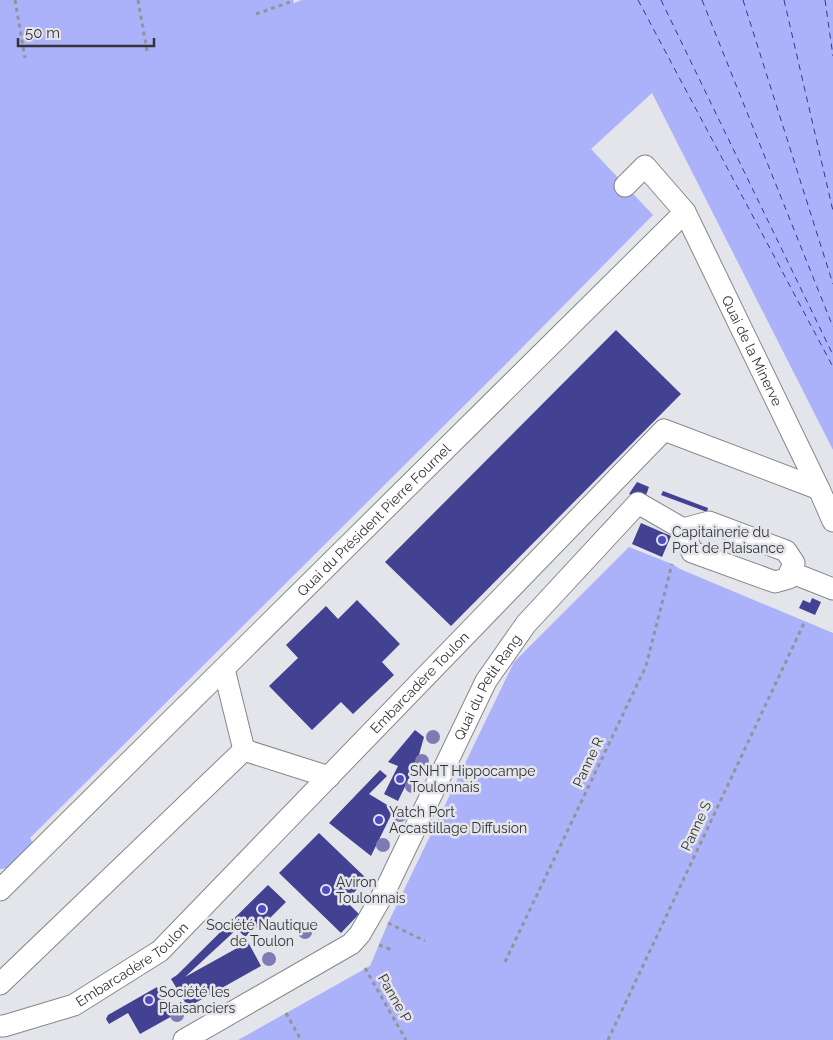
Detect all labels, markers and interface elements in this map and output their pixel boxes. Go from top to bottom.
scale bar [18,15,154,47]
text: 50 m [25,24,60,42]
street label: Quai de la Minerve [719,293,786,408]
street label: Quai du Président Pierre Fournel [294,440,454,599]
place label: Capitainerie du Port de Plaisance [672,524,784,556]
marker: Capitainerie du Port de Plaisance [656,534,668,546]
street label: Embarcadère Toulon [367,629,472,737]
street label: Quai du Petit Rang [451,631,524,743]
street label: Panne R [569,734,607,790]
place label: SNHT Hippocampe Toulonnais [410,763,535,795]
marker: SNHT Hippocampe Toulonnais [394,773,406,785]
street label: Panne S [678,798,715,853]
place label: Yatch Port Accastillage Diffusion [389,804,527,836]
marker: Yatch Port Accastillage Diffusion [373,814,385,826]
place label: Aviron Toulonnais [336,874,406,906]
marker: Aviron Toulonnais [320,884,332,896]
marker: Société Nautique de Toulon [256,903,268,915]
place label: Société Nautique de Toulon [206,917,318,949]
street label: Embarcadère Toulon [73,919,191,1010]
street label: Panne P [375,971,415,1025]
place label: Société les Plaisanciers [159,984,236,1016]
marker: Société les Plaisanciers [143,994,155,1006]

